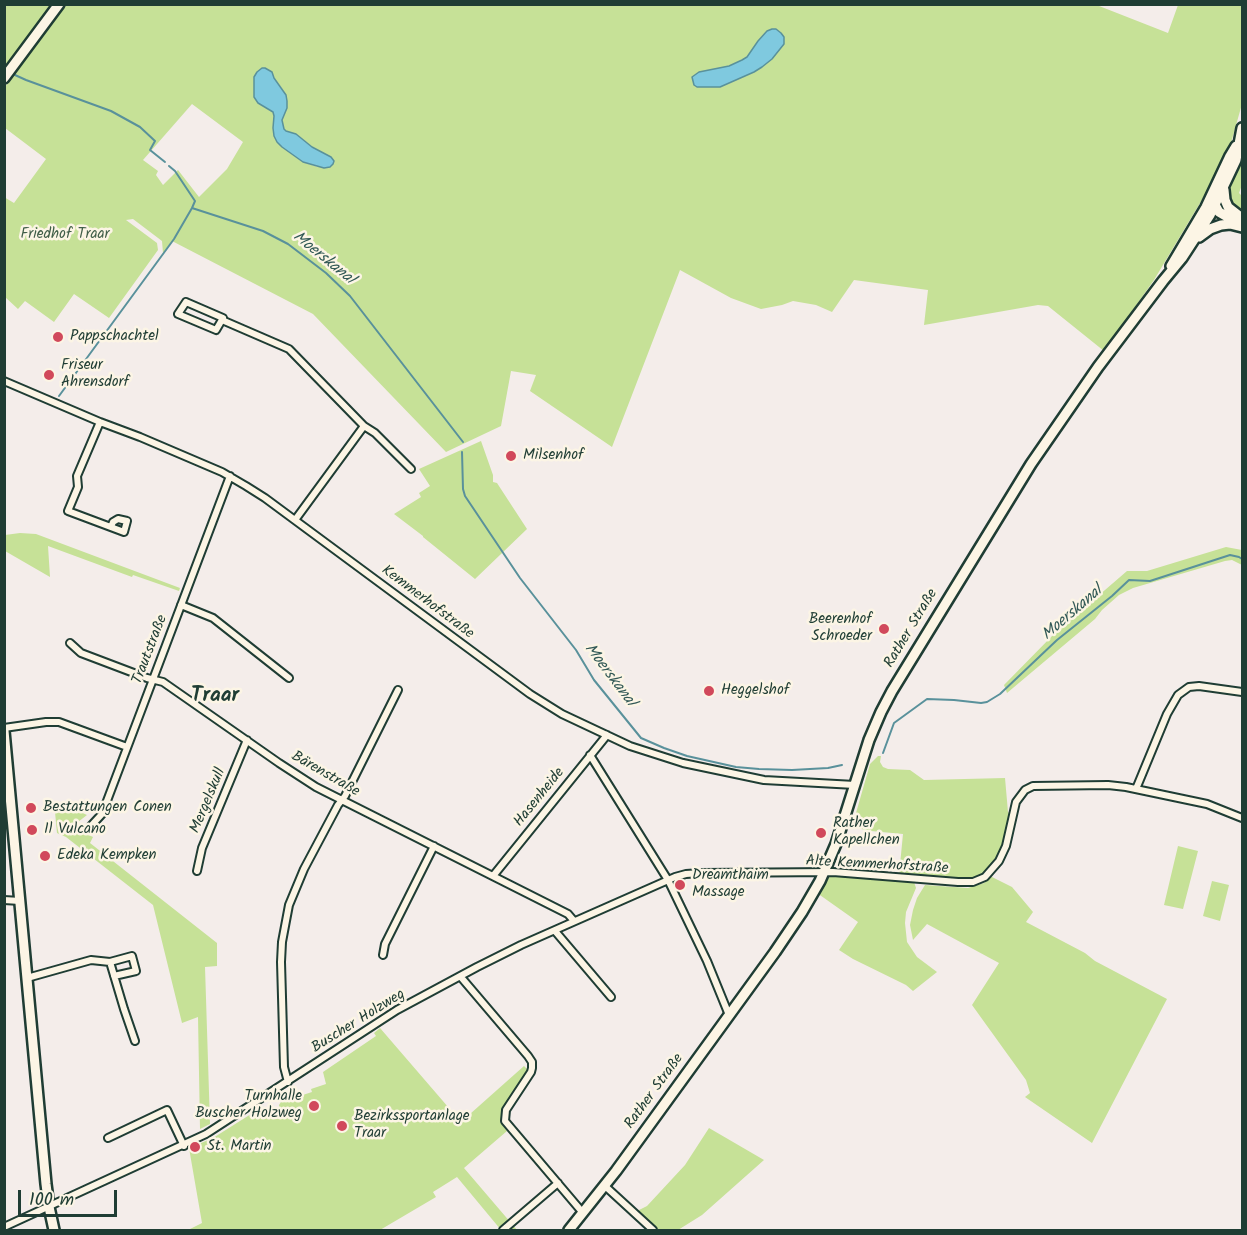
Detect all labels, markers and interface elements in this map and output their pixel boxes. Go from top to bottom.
park label: Friedhof Traar [20,226,110,244]
water label: Moerskanal [288,228,358,290]
place label: Pappschachtel [70,328,159,346]
marker: Pappschachtel [51,330,65,344]
place label: Friseur Ahrensdorf [61,357,129,392]
marker: Friseur Ahrensdorf [42,368,56,382]
place label: Milsenhof [523,447,584,465]
marker: Milsenhof [504,449,518,463]
street label: Kemmerhofstraße [377,562,477,644]
water label: Moerskanal [1039,582,1107,646]
street label: Rather Straße [881,586,943,672]
place label: Beerenhof Schroeder [809,611,872,646]
street label: Trautstraße [130,613,172,687]
marker: Beerenhof Schroeder [877,622,891,636]
water label: Moerskanal [579,641,639,711]
place label: Heggelshof [721,682,789,700]
district label: Traar [191,684,239,710]
marker: Heggelshof [702,684,716,698]
street label: Bärenstraße [288,748,362,802]
street label: Hasenheide [511,765,569,831]
street label: Mergelskull [187,766,231,836]
place label: Bestattungen Conen [43,799,172,817]
marker: Bestattungen Conen [24,801,38,815]
place label: Rather Kapellchen [833,815,900,850]
place label: Il Vulcano [44,821,106,839]
marker: Il Vulcano [25,823,39,837]
marker: Rather Kapellchen [814,826,828,840]
place label: Edeka Kempken [57,847,157,865]
marker: Edeka Kempken [38,849,52,863]
street label: Alte Kemmerhofstraße [805,853,949,879]
place label: Dreamthaim Massage [692,867,769,902]
marker: Dreamthaim Massage [673,878,687,892]
street label: Buscher Holzweg [309,986,409,1058]
street label: Rather Straße [622,1051,688,1133]
place label: Turnhalle Buscher Holzweg [195,1088,302,1123]
marker: Turnhalle Buscher Holzweg [307,1099,321,1113]
place label: Bezirkssportanlage Traar [354,1108,470,1143]
marker: Bezirkssportanlage Traar [335,1119,349,1133]
place label: St. Martin [207,1138,272,1156]
marker: St. Martin [188,1140,202,1154]
scale bar [21,1178,120,1216]
text: 100 m [29,1186,74,1215]

